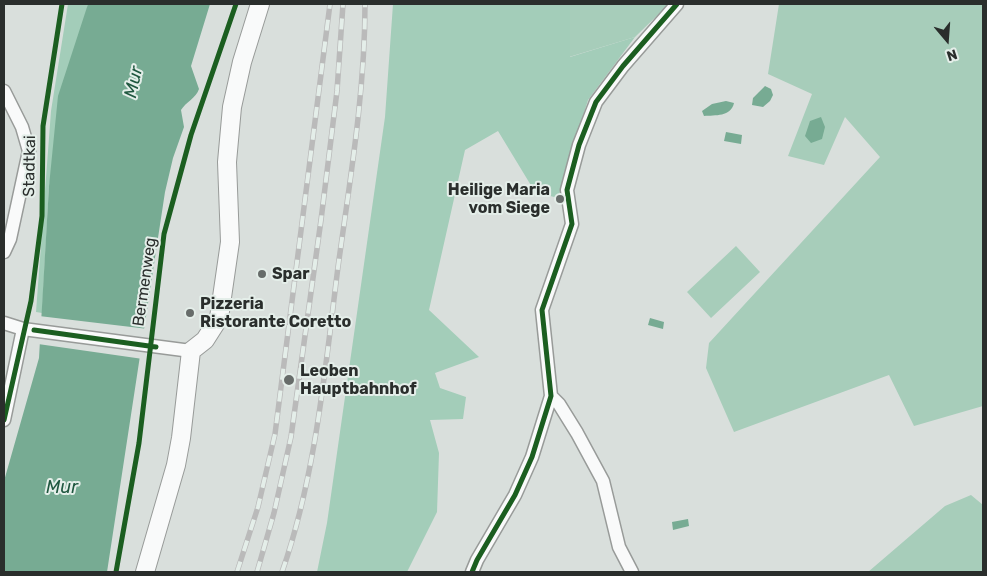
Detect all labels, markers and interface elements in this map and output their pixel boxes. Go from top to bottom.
north arrow [922,15,972,65]
text: N [944,45,959,64]
water label: Mur [120,64,148,100]
street label: Stadtkai [20,135,40,197]
place label: Heilige Maria vom Siege [448,180,550,218]
marker: Heilige Maria vom Siege [554,193,566,205]
street label: Bermenweg [129,236,161,328]
place label: Spar [272,264,309,284]
marker: Spar [256,268,268,280]
place label: Pizzeria Ristorante Coretto [200,294,351,332]
marker: Pizzeria Ristorante Coretto [184,307,196,319]
place label: Leoben Hauptbahnhof [300,361,417,399]
marker: Leoben Hauptbahnhof [282,373,296,387]
water label: Mur [46,477,78,499]

